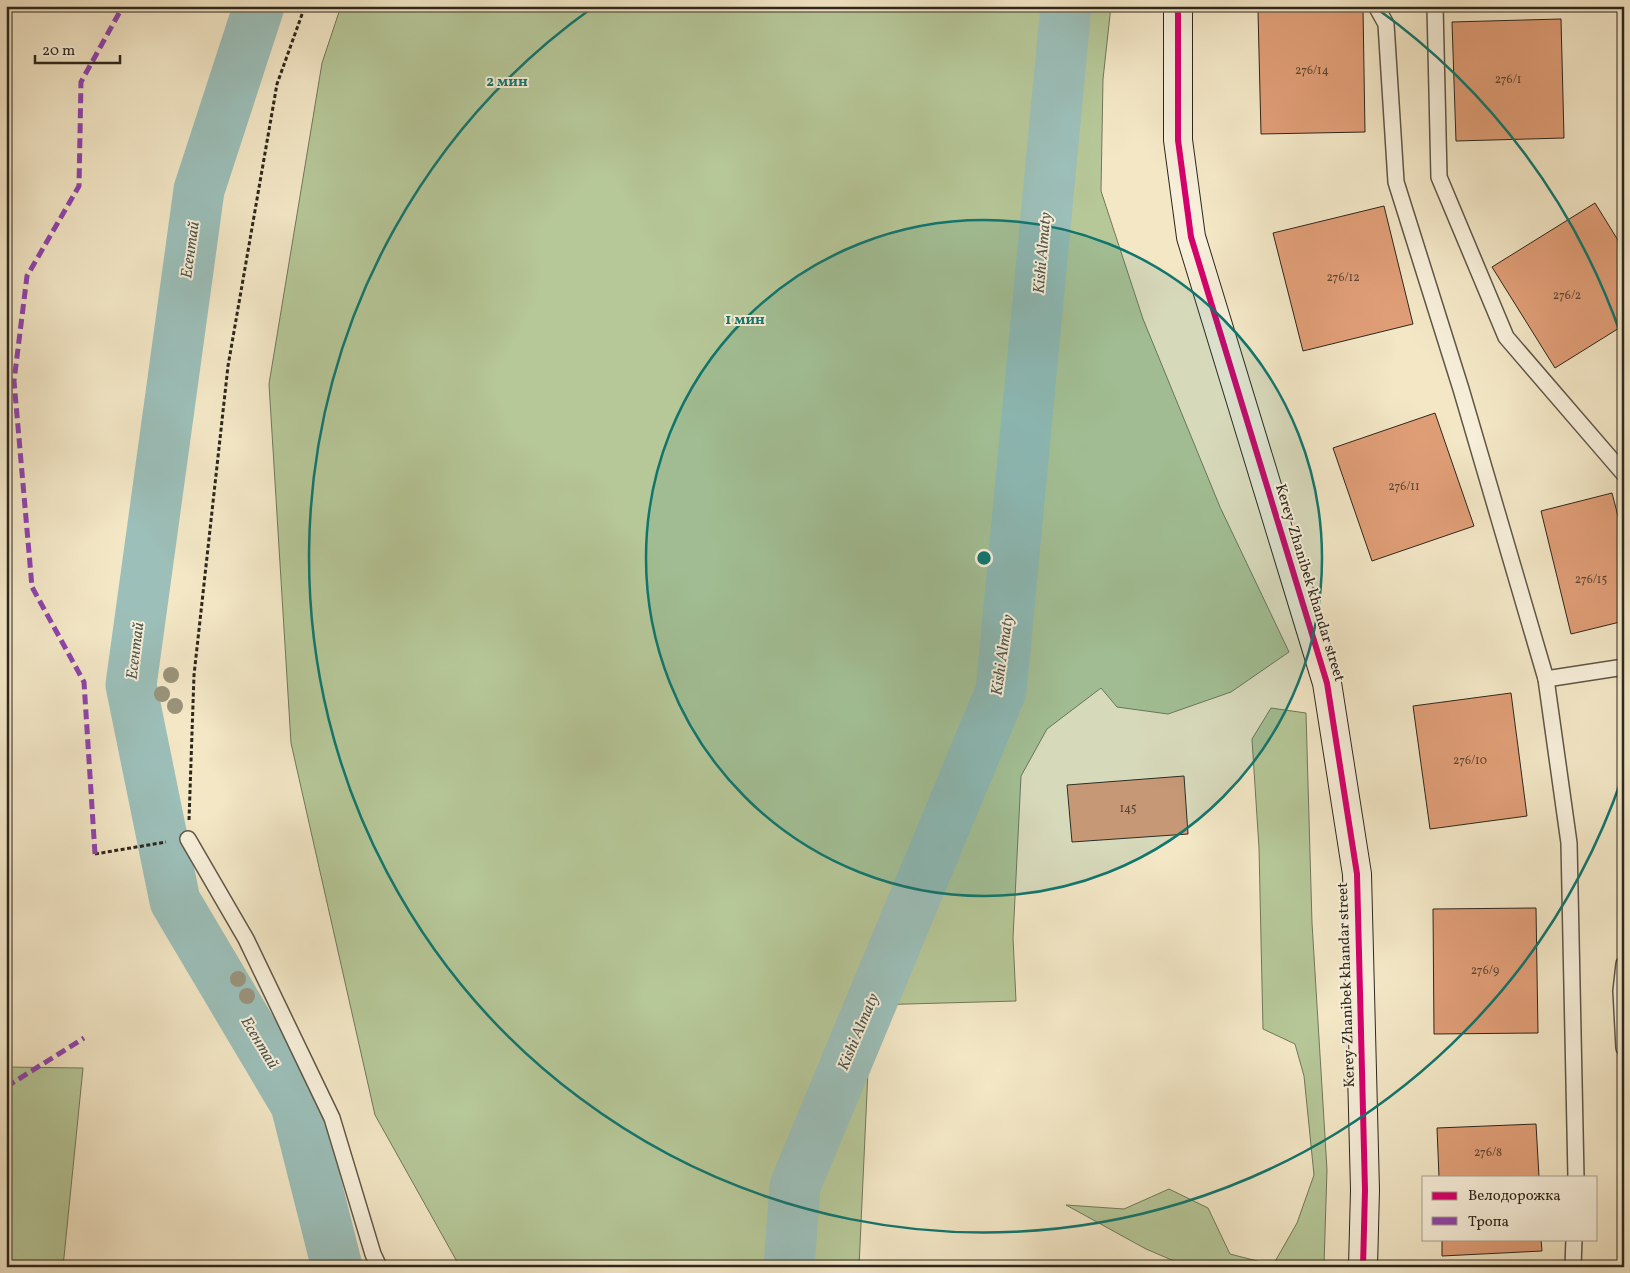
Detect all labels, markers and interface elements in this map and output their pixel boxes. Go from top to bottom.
scale bar [35,32,120,64]
text: 20 m [42,41,75,62]
house number: 276/14 [1295,63,1329,79]
text: 2 мин [486,72,528,93]
house number: 276/1 [1495,72,1521,88]
water label: Kіshі Almaty [1028,211,1058,295]
water label: Есентай [176,220,206,280]
house number: 276/12 [1326,270,1360,286]
house number: 276/2 [1553,288,1581,304]
text: 1 мин [725,310,765,331]
house number: 276/11 [1388,479,1420,495]
street label: Kerey-Zhanibek khandar street [1269,482,1349,684]
centre of rings [975,549,993,567]
house number: 276/15 [1575,572,1607,588]
water label: Kіshі Almaty [986,613,1020,697]
water label: Есентай [122,621,150,681]
house number: 276/10 [1453,753,1487,769]
house number: 145 [1119,801,1137,817]
street label: Kerey-Zhanibek khandar street [1333,882,1361,1088]
house number: 276/9 [1471,963,1499,979]
water label: Kіshі Almaty [833,990,885,1074]
water label: Есентай [235,1013,283,1073]
house number: 276/8 [1474,1145,1502,1161]
legend [1422,1176,1598,1240]
text: Велодорожка [1468,1186,1561,1207]
text: Тропа [1468,1212,1509,1233]

